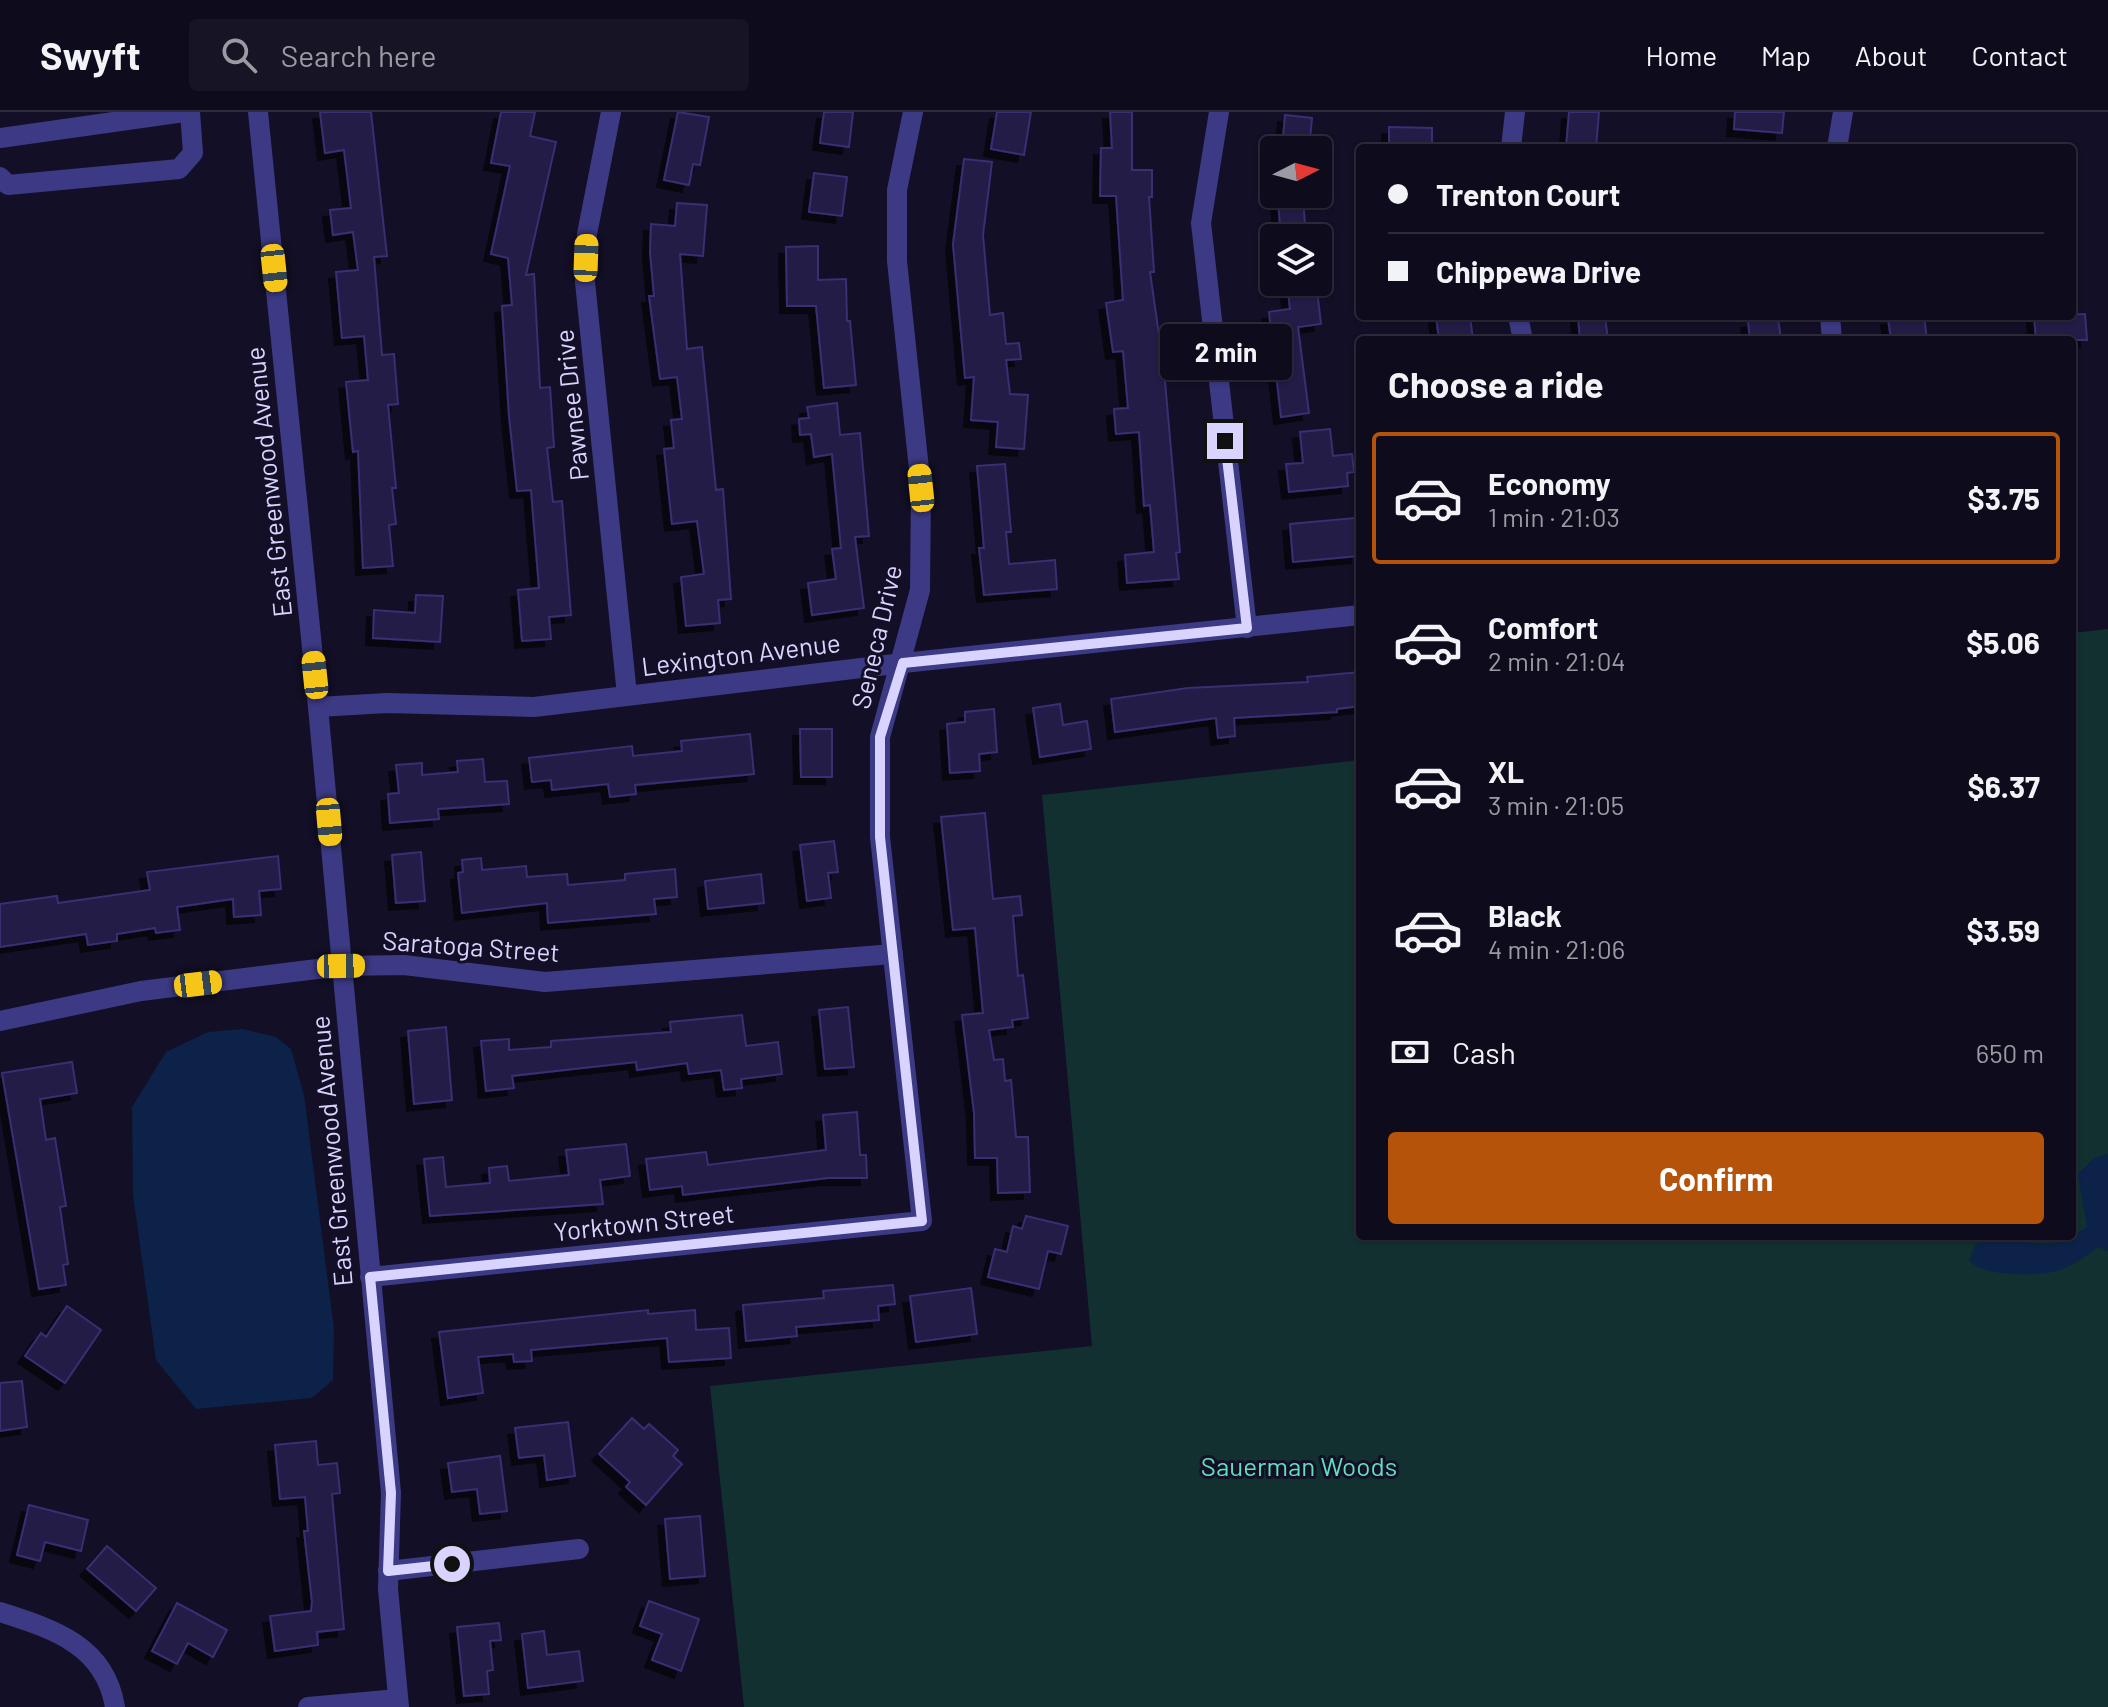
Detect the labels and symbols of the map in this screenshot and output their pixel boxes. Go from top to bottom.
north arrow [1260,136,1332,208]
car [573,234,599,282]
car [260,243,288,293]
callout: 2 min [1159,325,1291,381]
street label: Pawnee Drive [547,328,594,482]
street label: East Greenwood Avenue [238,345,297,619]
route end [1207,423,1243,459]
car [907,463,935,513]
street label: Seneca Drive [844,562,907,712]
street label: Lexington Avenue [640,626,842,681]
car [301,650,329,700]
car [315,797,343,847]
street label: Saratoga Street [381,924,561,967]
car [317,954,365,978]
car [173,969,223,999]
street label: East Greenwood Avenue [303,1014,358,1288]
street label: Yorktown Street [552,1197,736,1246]
park label: Sauerman Woods [1201,1450,1397,1481]
route start [434,1546,470,1582]

